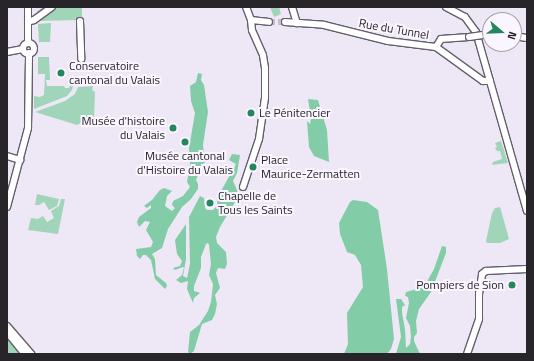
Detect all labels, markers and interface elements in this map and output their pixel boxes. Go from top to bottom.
north arrow [482,12,522,52]
street label: Rue du Tunnel [358,16,430,42]
text: N [504,29,521,42]
place label: Conservatoire cantonal du Valais [69,59,160,87]
marker: Conservatoire cantonal du Valais [56,68,66,78]
place label: Le Pénitencier [259,106,330,120]
marker: Le Pénitencier [246,108,256,118]
place label: Musée d'histoire du Valais [81,114,165,142]
marker: Musée d'histoire du Valais [168,123,178,133]
marker: Musée cantonal d'Histoire du Valais [180,137,190,147]
place label: Musée cantonal d'Histoire du Valais [137,149,233,177]
place label: Place Maurice-Zermatten [261,153,360,181]
marker: Place Maurice-Zermatten [248,162,258,172]
place label: Chapelle de Tous les Saints [218,189,293,217]
marker: Chapelle de Tous les Saints [205,198,215,208]
place label: Pompiers de Sion [416,278,504,292]
marker: Pompiers de Sion [507,280,517,290]

